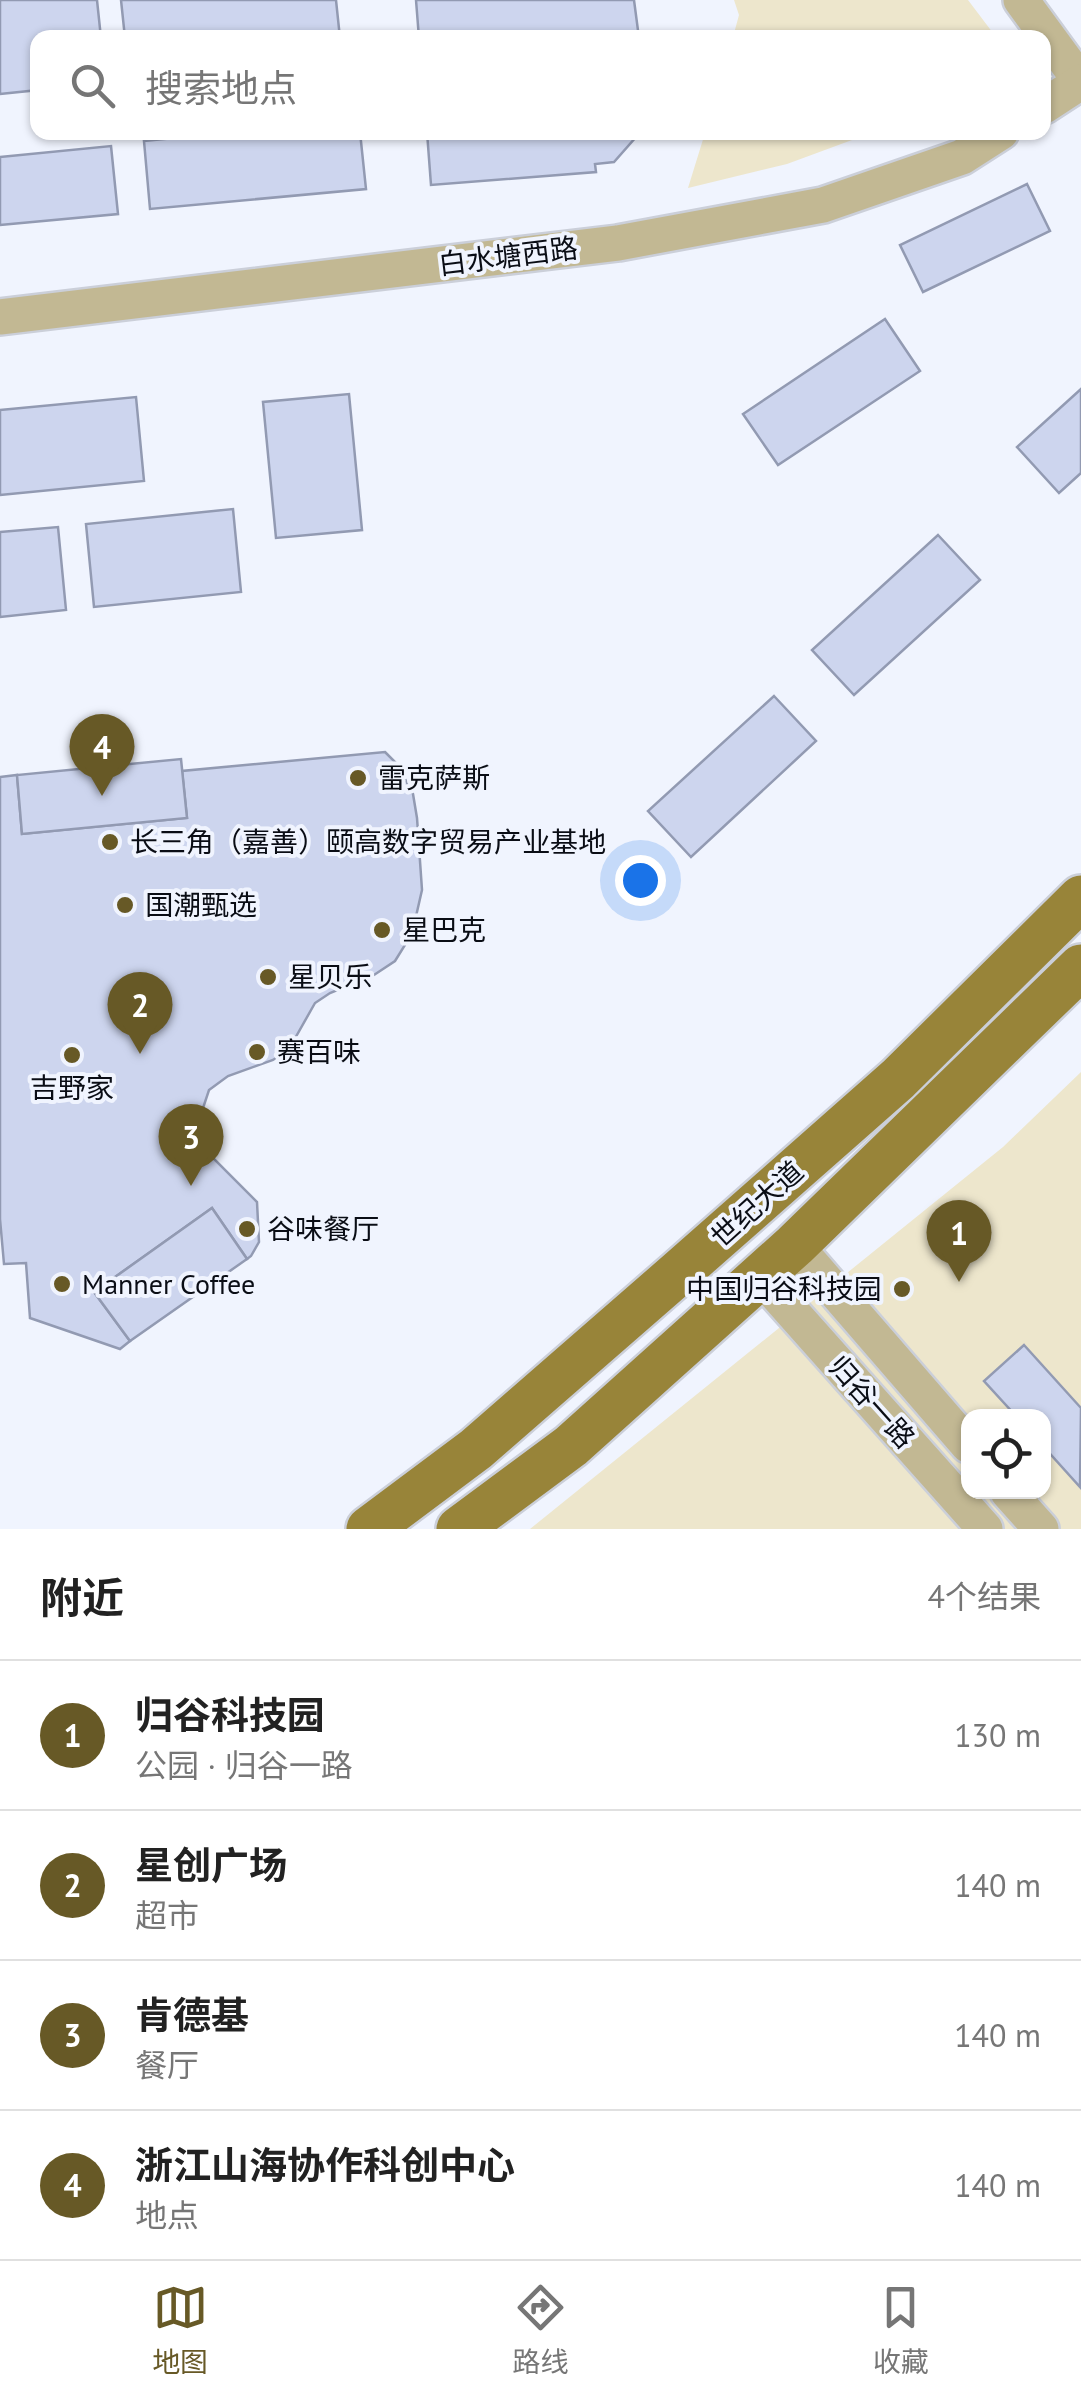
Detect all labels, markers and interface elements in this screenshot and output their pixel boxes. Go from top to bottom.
search box [30,30,1051,140]
icon: search [65,58,120,113]
text: 搜索地点 [145,63,297,112]
street label: 白水塘西路 [436,229,580,282]
pin: 4 [70,714,134,796]
place label: 雷克萨斯 [378,759,490,796]
marker: 雷克萨斯 [347,767,369,789]
place label: 长三角（嘉善）颐高数字贸易产业基地 [130,823,606,860]
marker: 长三角（嘉善）颐高数字贸易产业基地 [99,831,121,853]
your location [615,855,666,906]
place label: 国潮甄选 [145,886,257,923]
marker: 国潮甄选 [114,894,136,916]
place label: 星巴克 [402,911,486,948]
marker: 星巴克 [371,919,393,941]
place label: 星贝乐 [288,958,372,995]
marker: 星贝乐 [257,966,279,988]
pin: 2 [108,972,172,1054]
place label: 赛百味 [277,1033,361,1070]
marker: 赛百味 [246,1041,268,1063]
marker: 吉野家 [61,1044,83,1066]
place label: 吉野家 [30,1069,114,1106]
pin: 3 [158,1104,224,1186]
street label: 世纪大道 [703,1152,811,1255]
pin: 1 [926,1200,992,1282]
place label: 谷味餐厅 [267,1210,379,1247]
marker: 谷味餐厅 [236,1218,258,1240]
place label: Manner Coffee [82,1265,255,1302]
place label: 中国归谷科技园 [686,1270,882,1307]
marker: Manner Coffee [51,1273,73,1295]
marker: 中国归谷科技园 [891,1278,913,1300]
street label: 归谷一路 [821,1348,924,1456]
map controls [961,1409,1051,1499]
button: locate [961,1409,1051,1499]
text: 附近 [40,1570,124,1625]
text: 4个结果 [928,1575,1041,1617]
text: 归谷科技园 [135,1690,325,1739]
text: 1 [63,1714,82,1756]
text: 130 m [954,1714,1041,1756]
text: 公园 · 归谷一路 [135,1744,353,1786]
text: 星创广场 [135,1840,287,1889]
text: 2 [63,1864,82,1906]
text: 140 m [954,1864,1041,1906]
text: 超市 [135,1894,199,1936]
text: 肯德基 [135,1990,249,2039]
text: 3 [63,2014,82,2056]
text: 140 m [954,2014,1041,2056]
text: 餐厅 [135,2044,199,2086]
text: 浙江山海协作科创中心 [135,2140,515,2189]
text: 4 [63,2164,82,2206]
text: 140 m [954,2164,1041,2206]
text: 地点 [135,2194,199,2236]
tab: 地图 [152,2280,208,2380]
tab: 路线 [512,2280,569,2380]
tab: 收藏 [873,2280,929,2380]

